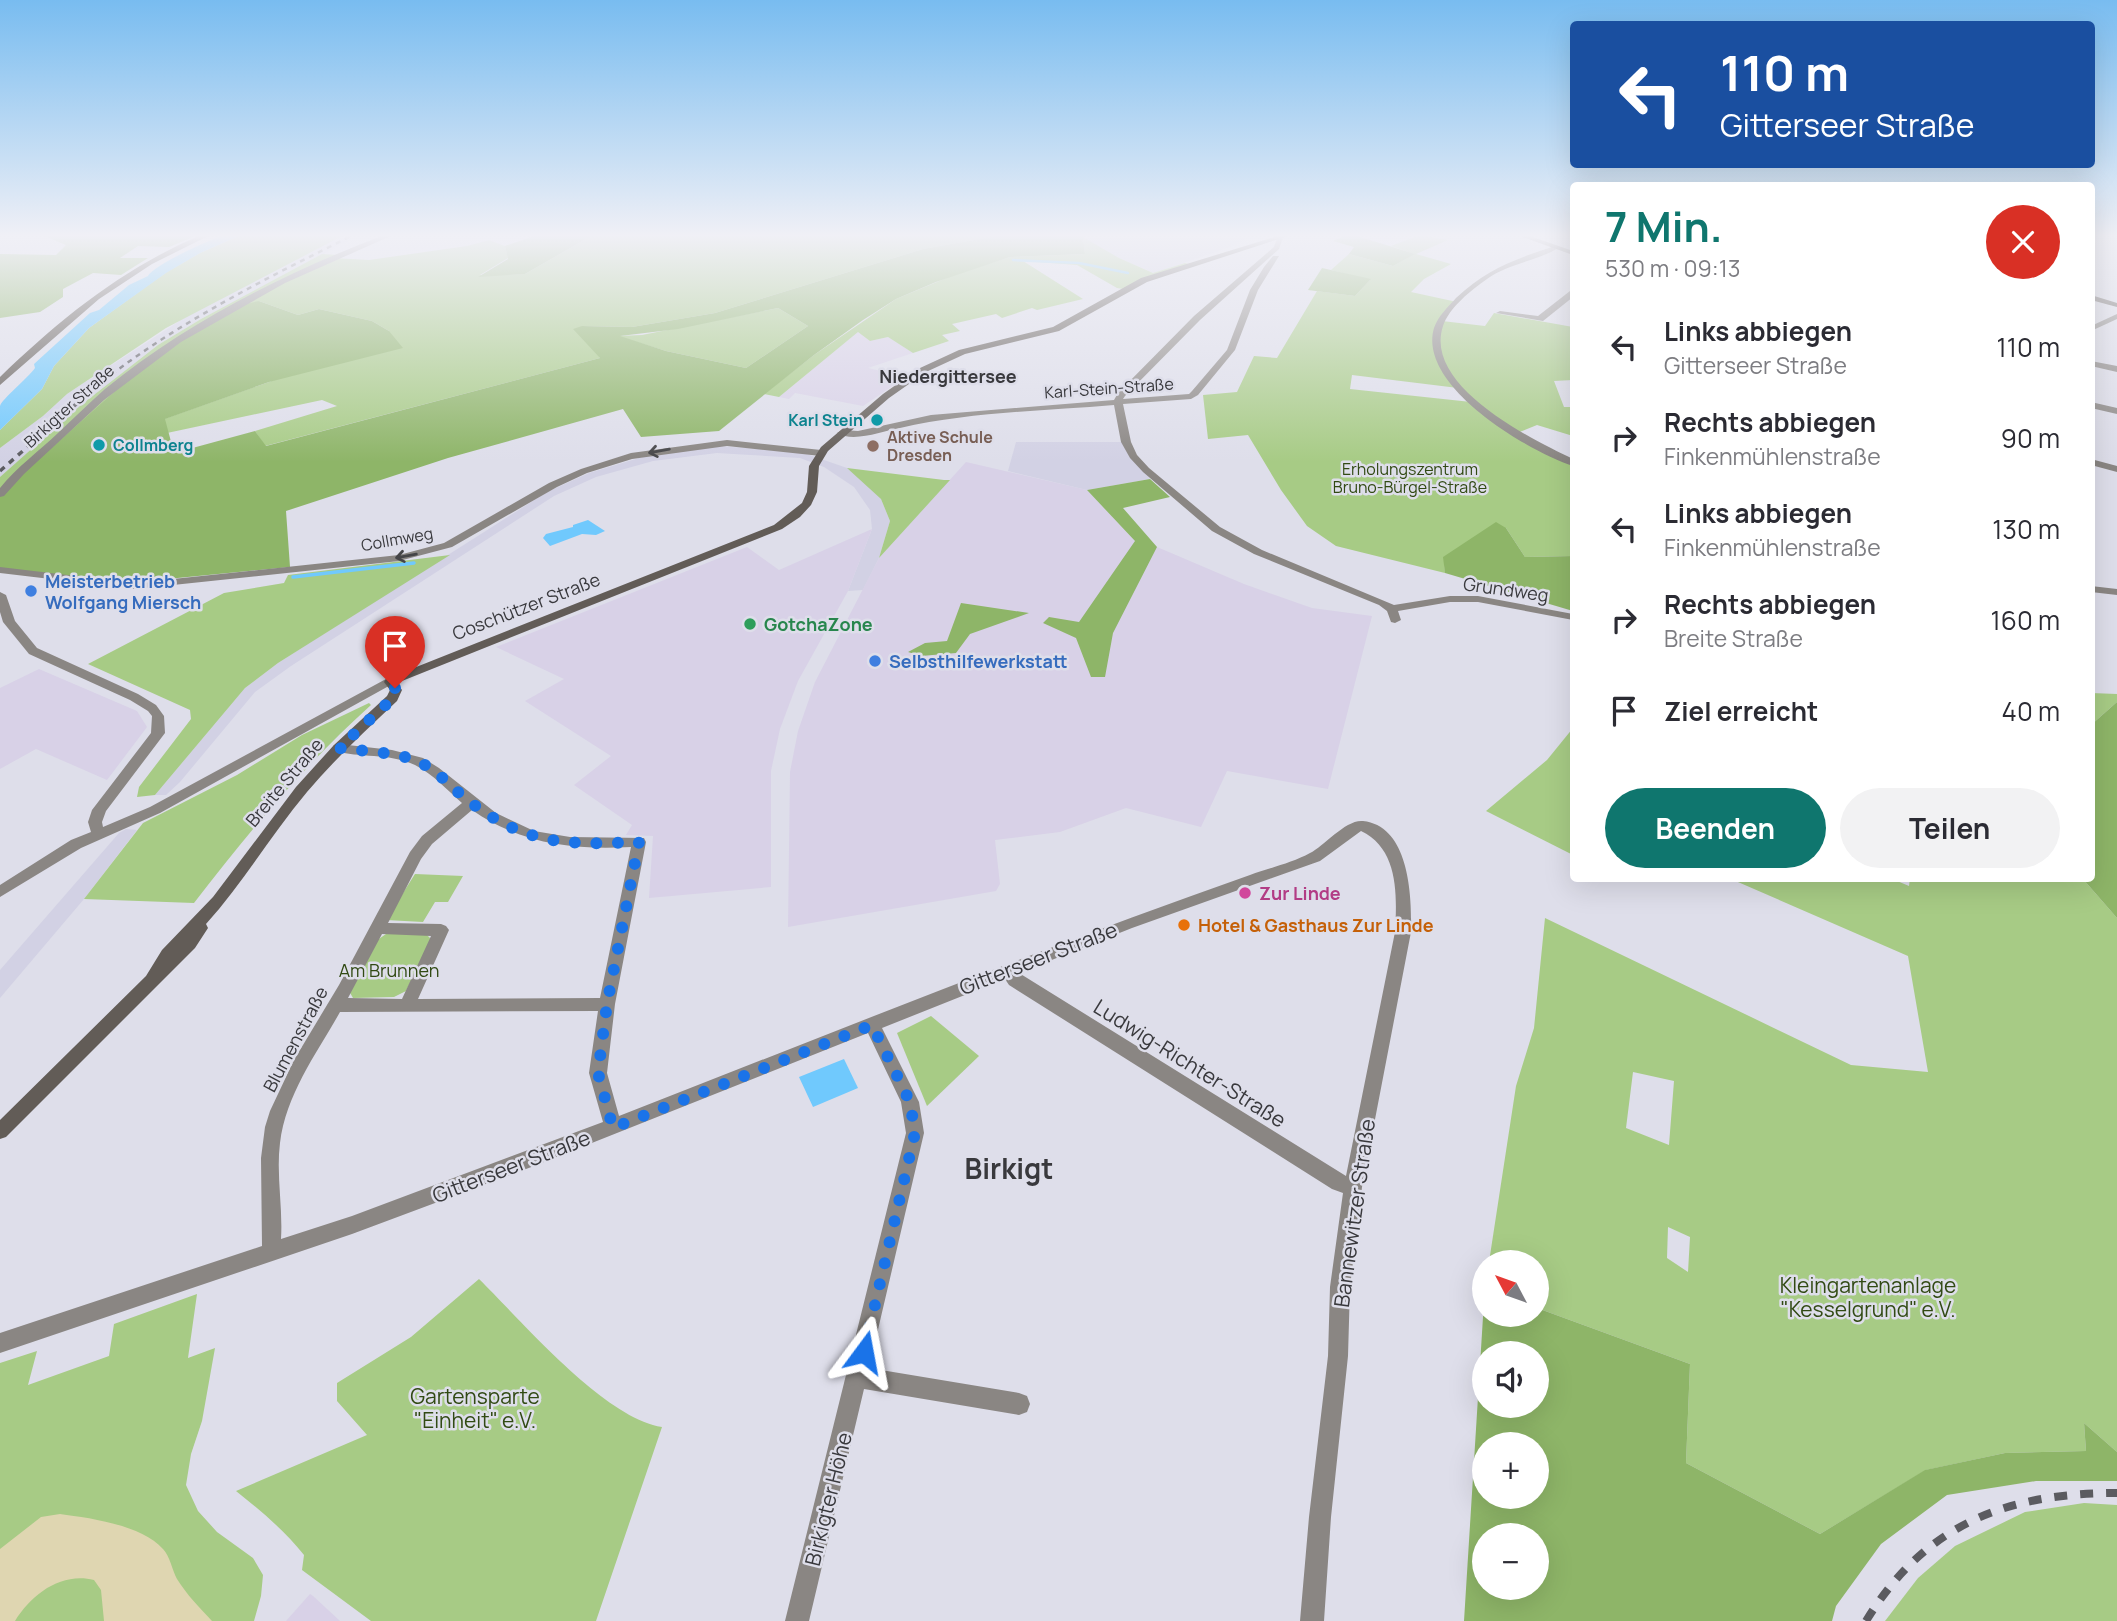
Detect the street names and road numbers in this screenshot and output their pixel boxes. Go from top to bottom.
street label: Birkigter Straße [19,360,119,452]
street label: Karl-Stein-Straße [1044,373,1174,403]
street label: Collmweg [359,522,435,556]
street label: Coschützer Straße [449,567,603,645]
street label: Grundweg [1462,571,1550,607]
street label: Breite Straße [240,733,328,831]
street label: Gitterseer Straße [955,915,1121,1001]
street label: Blumenstraße [257,982,333,1096]
street label: Ludwig-Richter-Straße [1089,992,1291,1134]
street label: Bannewitzer Straße [1327,1117,1381,1309]
street label: Gitterseer Straße [428,1123,594,1209]
street label: Birkigter Höhe [798,1429,858,1569]

